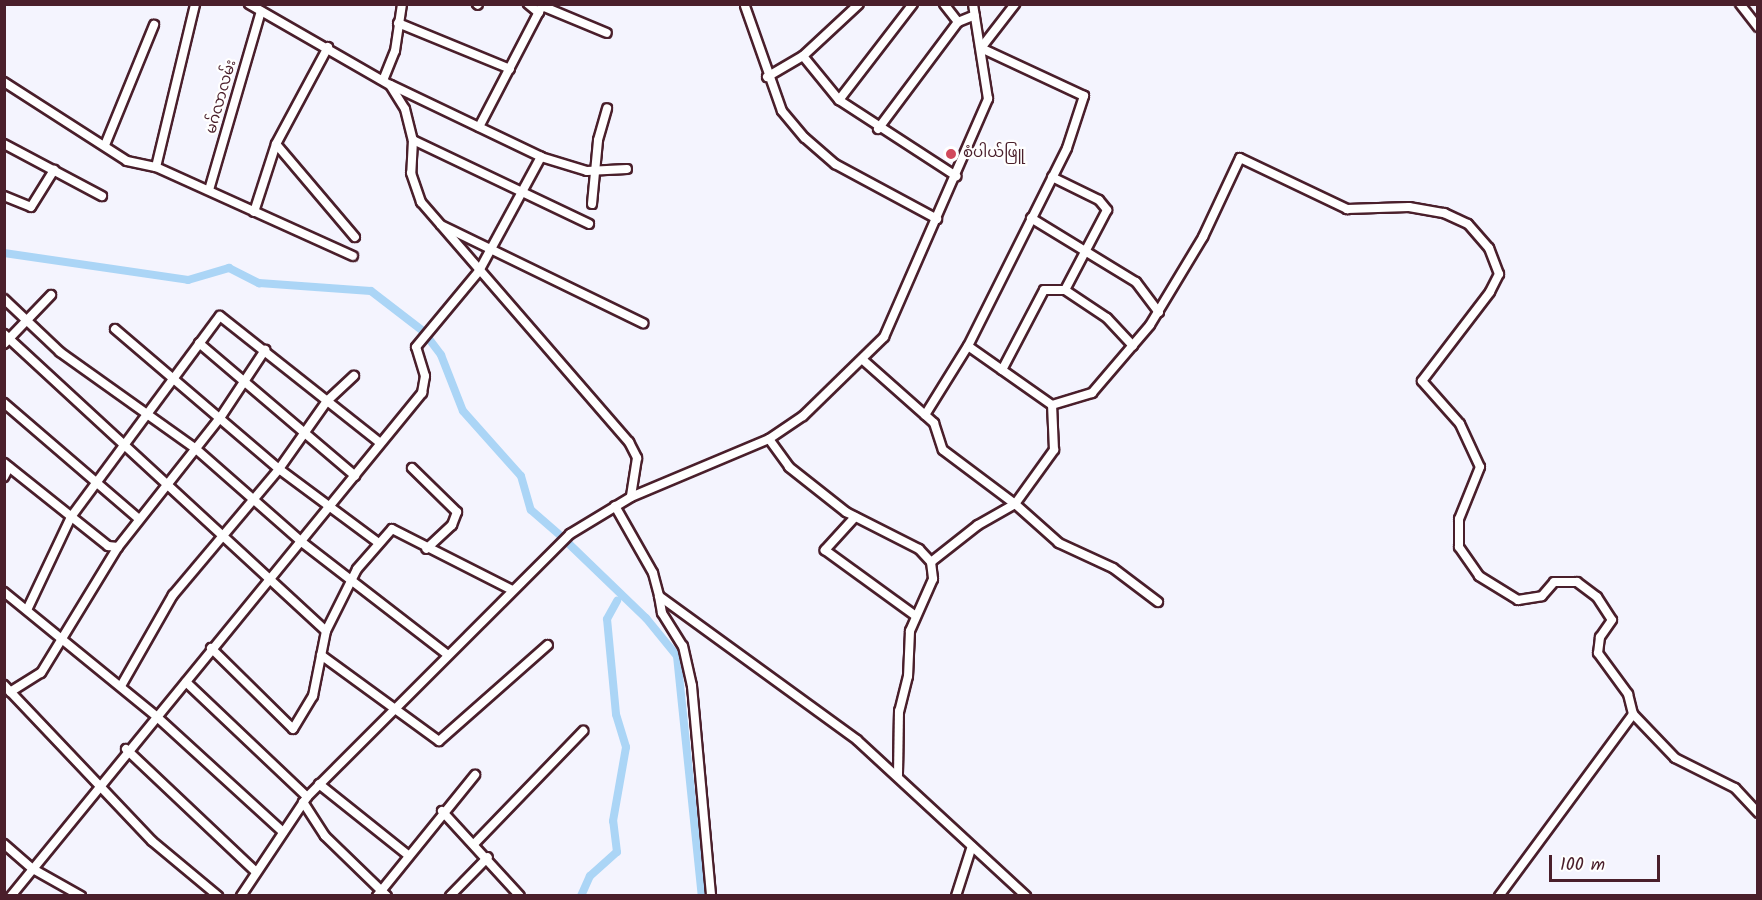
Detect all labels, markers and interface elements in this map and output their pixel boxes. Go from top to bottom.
street label: မဂ်လာလမ်း [203,58,241,136]
place label: စံပါယ်ဖြူ [963,145,1025,163]
marker: စံပါယ်ဖြူ [944,147,958,161]
scale bar [1552,843,1663,881]
text: 100 m [1560,851,1605,880]

